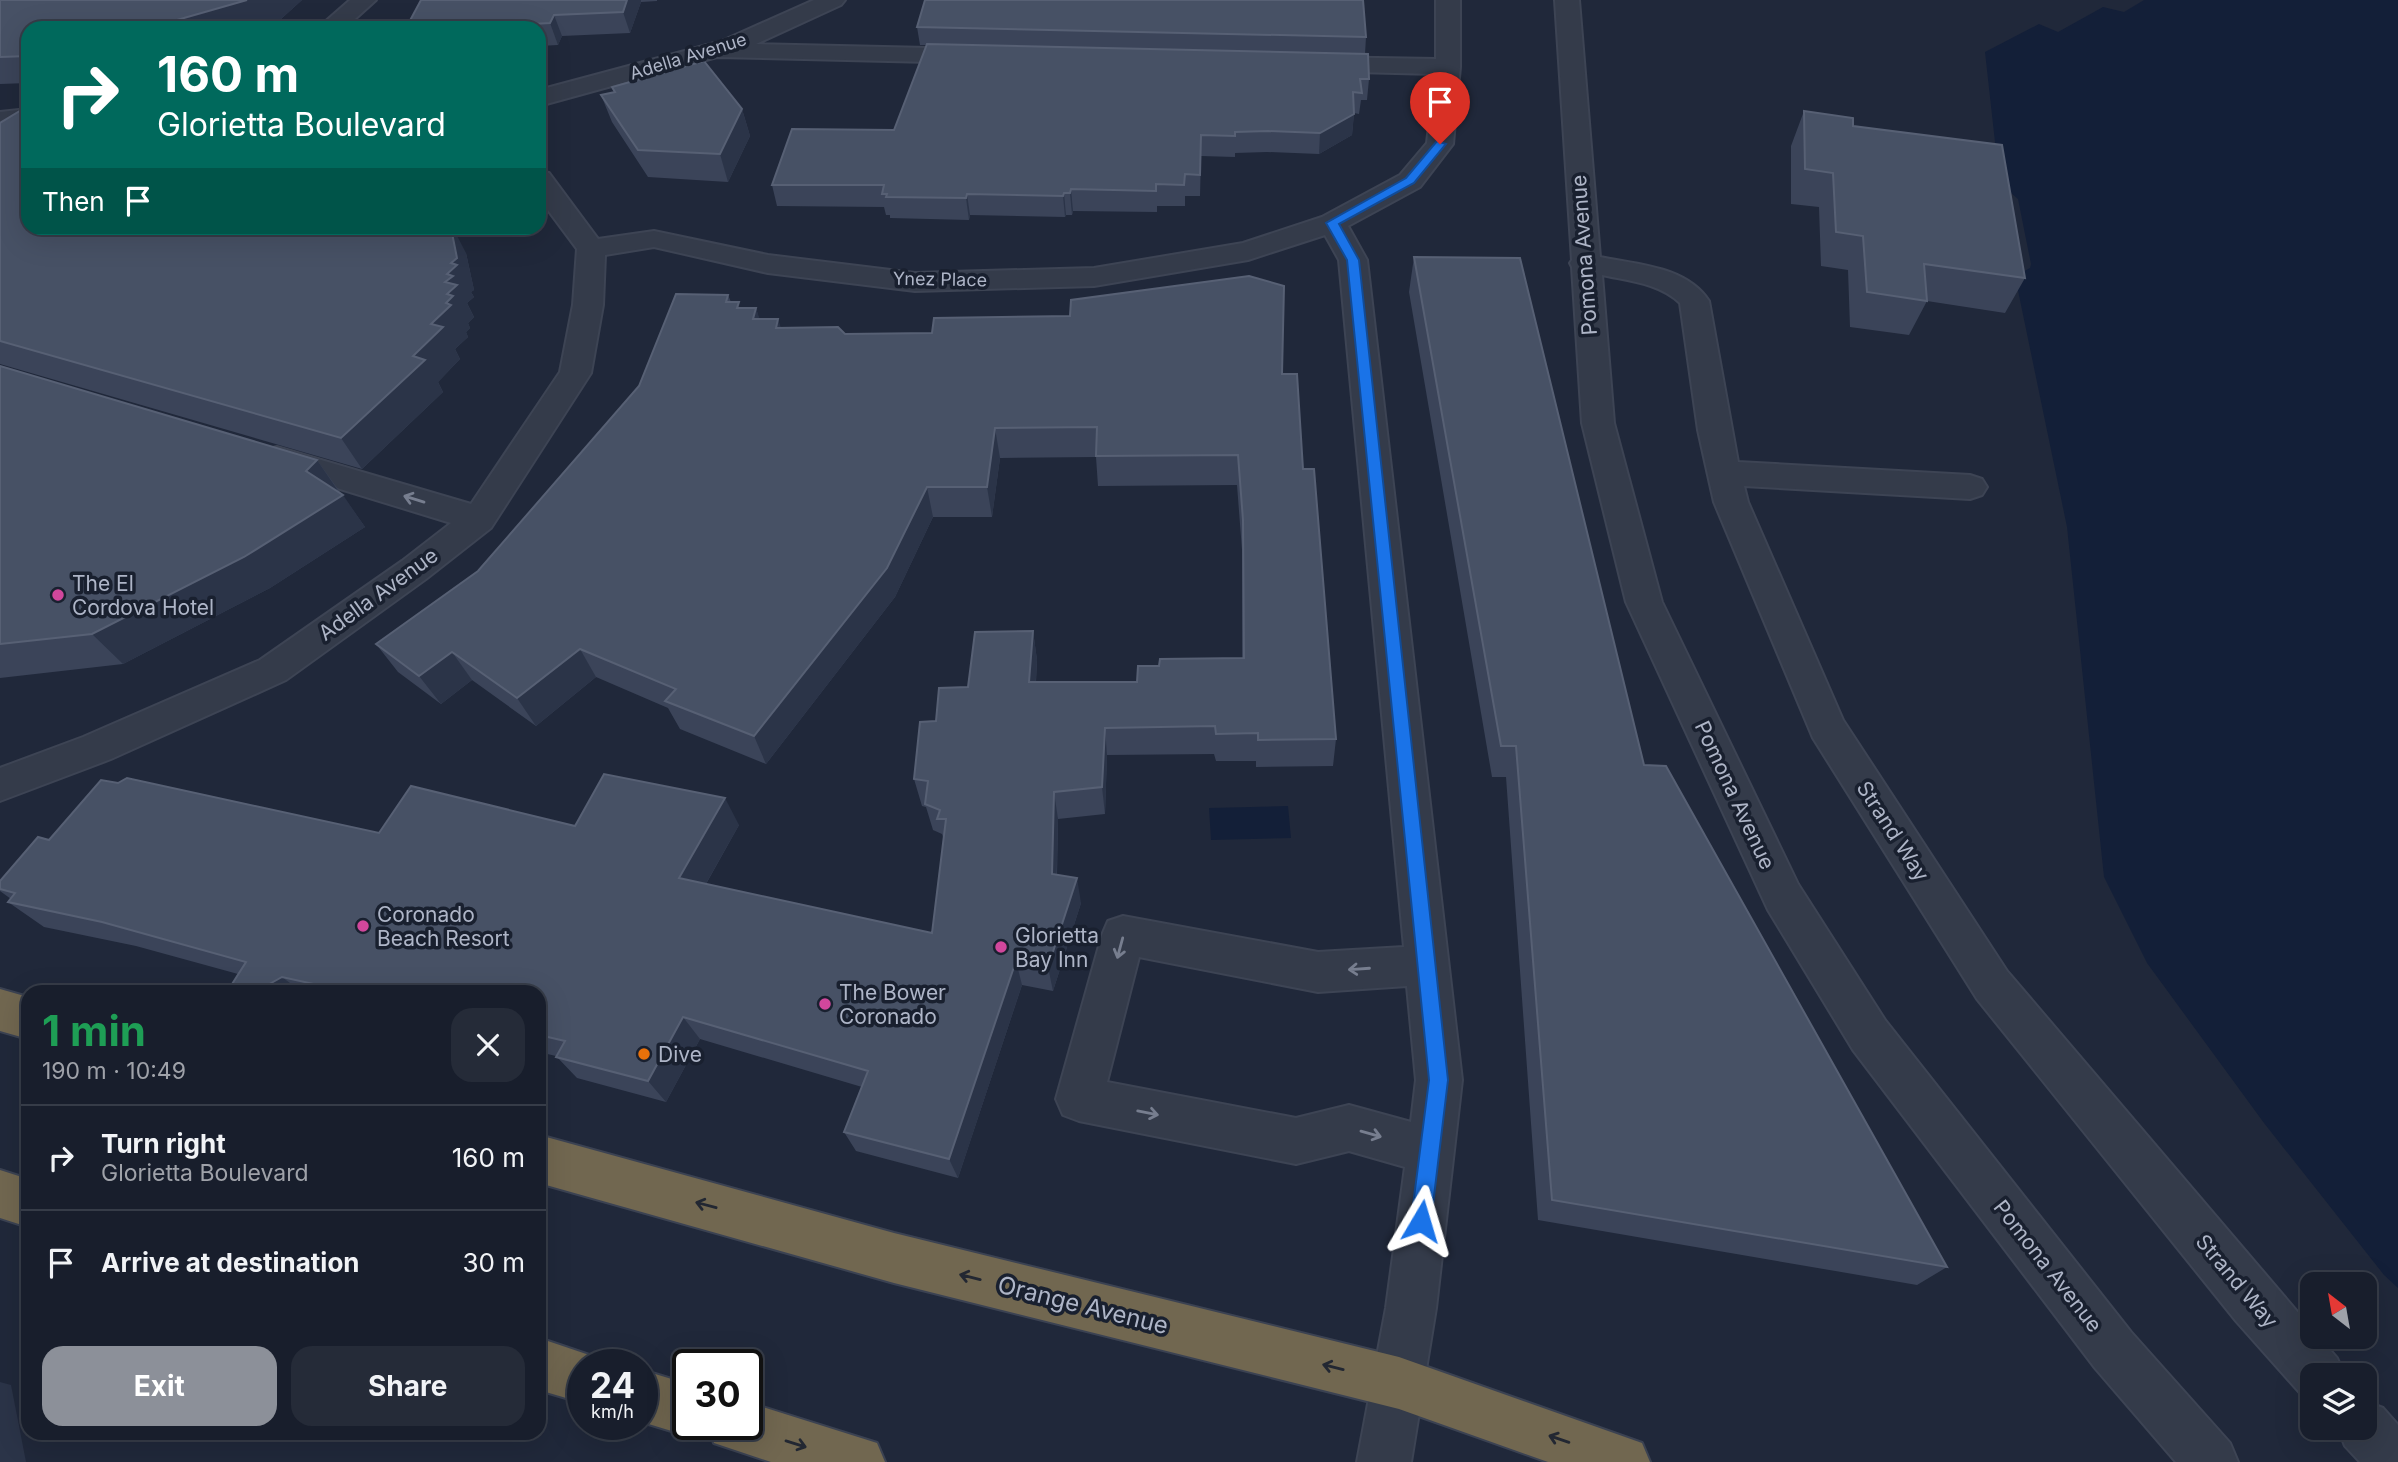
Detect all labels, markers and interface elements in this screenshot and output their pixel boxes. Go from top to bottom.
street label: Adella Avenue [627,28,749,84]
text: 160 m [157,45,299,104]
icon: right [42,49,133,140]
pin [1410,72,1470,144]
icon: arrive [1421,83,1459,121]
text: Glorietta Boulevard [157,105,446,144]
street label: Pomona Avenue [1566,174,1602,336]
icon: arrive [119,182,157,220]
text: Then [42,186,105,217]
street label: Ynez Place [893,268,987,290]
one-way arrow [403,492,425,505]
street label: Adella Avenue [314,542,442,646]
place label: The El Cordova Hotel [72,571,214,620]
marker: The El Cordova Hotel [50,587,66,603]
street label: Pomona Avenue [1690,717,1780,873]
street label: Strand Way [1851,776,1935,886]
place label: Coronado Beach Resort [377,902,510,951]
marker: Coronado Beach Resort [355,918,371,934]
place label: Glorietta Bay Inn [1015,923,1099,972]
one-way arrow [1113,936,1126,959]
marker: Glorietta Bay Inn [993,939,1009,955]
one-way arrow [1347,963,1370,976]
place label: The Bower Coronado [839,980,946,1029]
marker: The Bower Coronado [817,996,833,1012]
text: 1 min [42,1005,146,1056]
button: close [451,1008,525,1082]
place label: Dive [658,1042,702,1067]
marker: Dive [636,1046,652,1062]
text: 190 m · 10:49 [42,1057,186,1085]
one-way arrow [1136,1106,1159,1120]
text: Turn right [101,1128,226,1159]
one-way arrow [1359,1128,1382,1141]
icon: right [42,1139,80,1177]
text: 160 m [452,1142,525,1173]
text: Glorietta Boulevard [101,1159,309,1187]
position arrow [1384,1184,1458,1258]
street label: Pomona Avenue [1989,1195,2107,1337]
one-way arrow [695,1198,717,1211]
street label: Strand Way [2191,1229,2283,1333]
icon: arrive [42,1244,80,1282]
text: Arrive at destination [101,1247,360,1278]
text: 30 m [462,1247,525,1278]
one-way arrow [959,1269,982,1283]
street label: Orange Avenue [995,1270,1171,1340]
north arrow [2300,1272,2376,1349]
map controls [2300,1272,2377,1440]
button: Exit [42,1346,277,1426]
button: Share [291,1346,525,1426]
speed limit sign: 30 [672,1349,763,1440]
one-way arrow [1322,1360,1345,1373]
button: layers [2300,1363,2377,1440]
text: 24 [590,1364,635,1406]
text: km/h [591,1401,634,1422]
one-way arrow [1548,1432,1570,1444]
one-way arrow [784,1439,806,1451]

